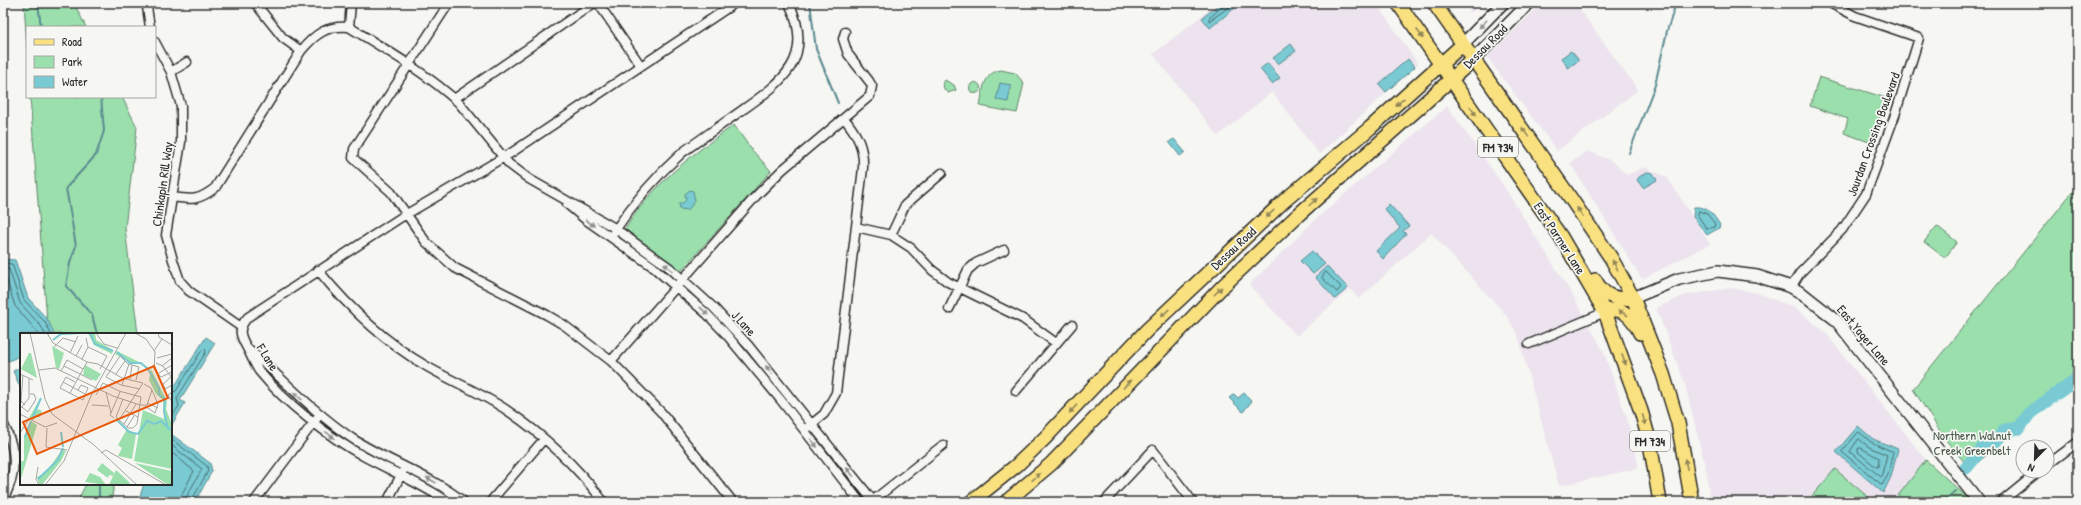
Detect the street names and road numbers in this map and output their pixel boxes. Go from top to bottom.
street label: Dessau Road [1459,20,1511,72]
street label: Jourdan Crossing Boulevard [1842,70,1904,198]
road number: FM 734 [1478,137,1518,157]
street label: Chinkapin Rill Way [147,140,177,227]
street label: East Parmer Lane [1530,198,1590,278]
street label: Dessau Road [1206,222,1260,274]
street label: East Yager Lane [1833,301,1895,369]
street label: J Lane [728,306,760,340]
street label: F Lane [252,339,283,374]
road number: FM 734 [1630,431,1670,451]

